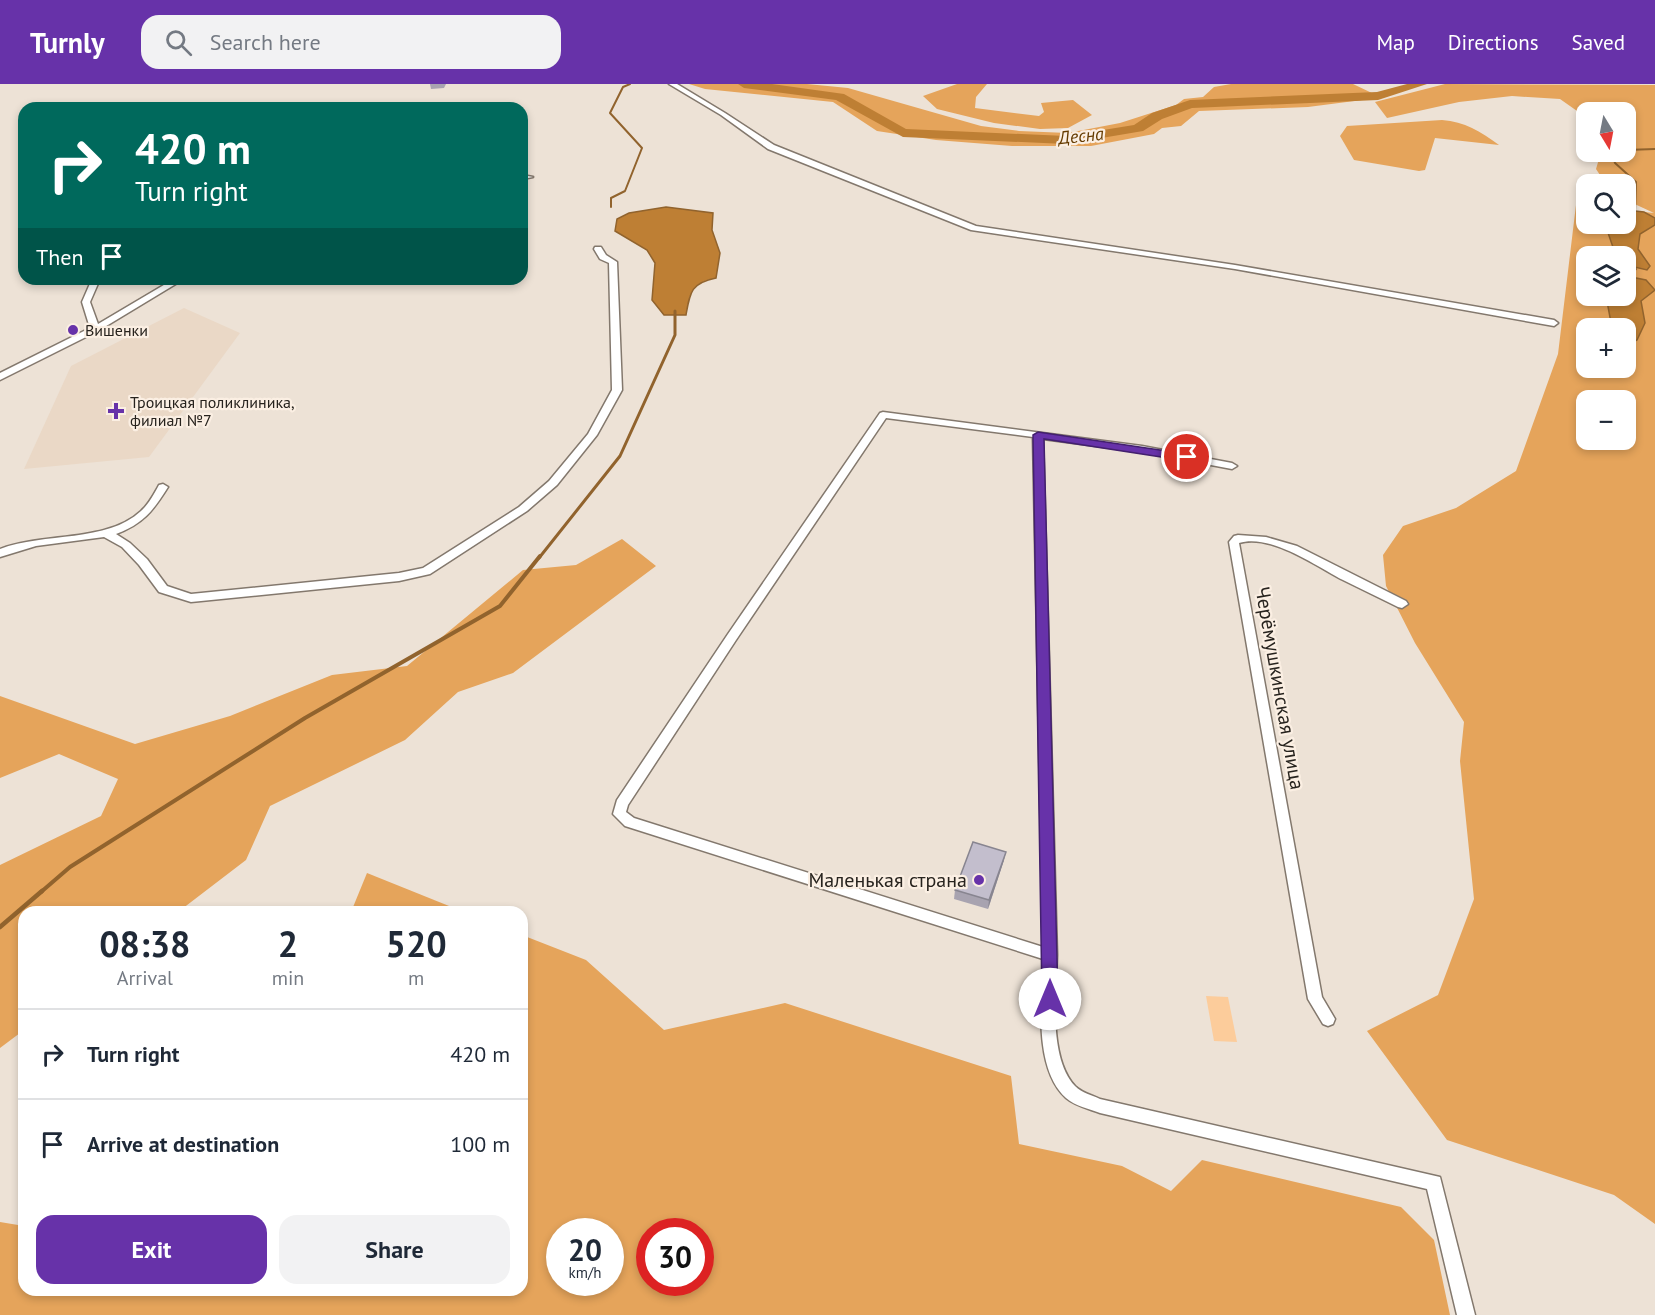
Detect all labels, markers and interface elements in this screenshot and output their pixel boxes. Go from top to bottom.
search box [141,15,561,69]
text: Turnly [30,24,105,61]
icon: search [162,26,195,59]
text: Search here [210,28,321,56]
text: Map [1376,29,1415,56]
text: Directions [1448,29,1539,56]
text: Saved [1572,29,1625,56]
north arrow [1576,102,1636,162]
map controls [1576,102,1636,450]
text: 420 m [135,121,251,176]
water label: Десна [1055,122,1105,150]
icon: right [36,126,114,204]
text: Turn right [135,174,248,208]
button: search [1576,174,1636,234]
icon: arrive [95,240,128,273]
text: Then [36,243,83,271]
button: layers [1576,246,1636,306]
button: + [1576,318,1636,378]
place label: Вишенки [85,320,148,340]
marker: Вишенки [66,323,80,337]
button: − [1576,390,1636,450]
place label: Троицкая поликлиника, филиал №7 [130,392,295,430]
marker: Троицкая поликлиника, филиал №7 [107,402,125,420]
pin [1161,431,1212,482]
icon: arrive [1170,440,1203,473]
street label: Черёмушкинская улица [1249,584,1311,792]
place label: Маленькая страна [809,867,967,893]
marker: Маленькая страна [972,873,986,887]
text: 08:38 [99,920,191,967]
text: 2 [278,920,298,967]
text: 520 [386,920,447,967]
text: Arrival [117,965,173,991]
text: min [272,965,304,991]
text: m [408,965,424,991]
position arrow [1018,967,1082,1031]
icon: right [36,1038,69,1071]
text: Turn right [87,1040,179,1068]
text: 420 m [450,1040,510,1068]
icon: arrive [36,1128,69,1161]
text: Arrive at destination [87,1130,279,1158]
text: 100 m [450,1130,510,1158]
button: Exit [36,1215,267,1284]
button: Share [279,1215,510,1284]
speed limit sign: 30 [636,1218,714,1296]
text: 20 [568,1230,602,1269]
text: km/h [569,1263,601,1282]

